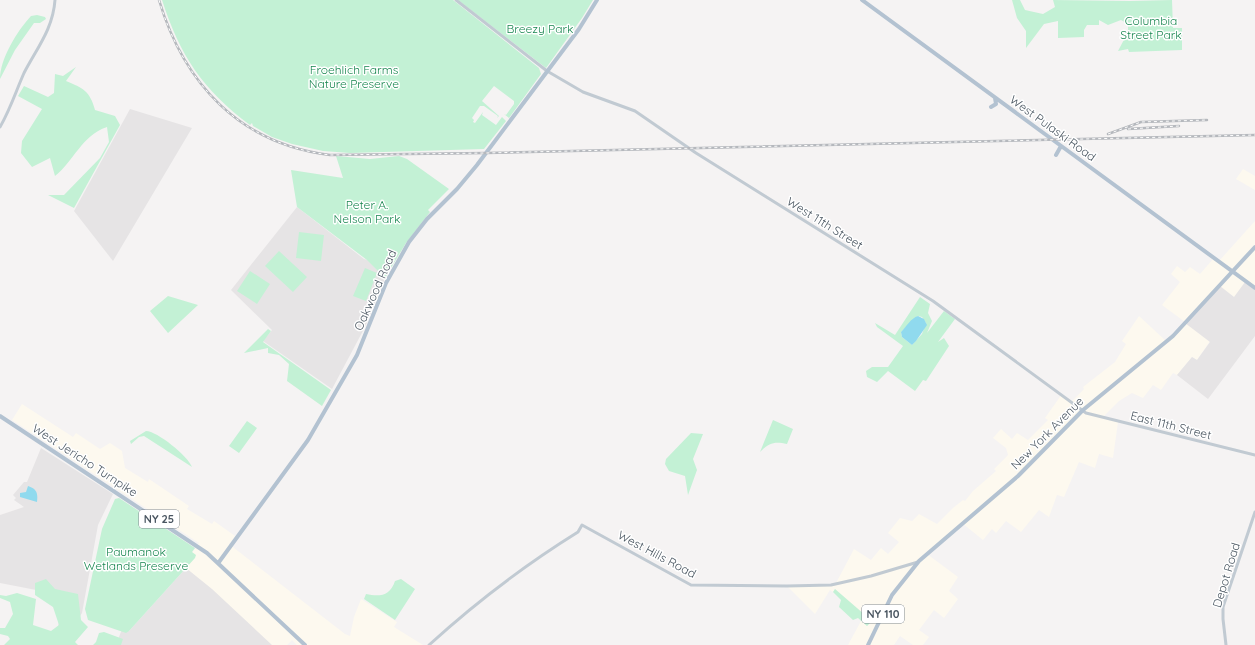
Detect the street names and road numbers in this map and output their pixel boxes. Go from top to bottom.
street label: West Pulaski Road [1007,92,1099,164]
street label: West 11th Street [784,194,866,252]
street label: Oakwood Road [351,247,399,333]
street label: New York Avenue [1008,393,1087,472]
street label: East 11th Street [1129,408,1213,442]
street label: West Jericho Turnpike [30,420,141,500]
road number: NY 25 [139,510,179,528]
street label: West Hills Road [615,527,699,581]
street label: Depot Road [1209,541,1243,609]
road number: NY 110 [862,605,904,623]

